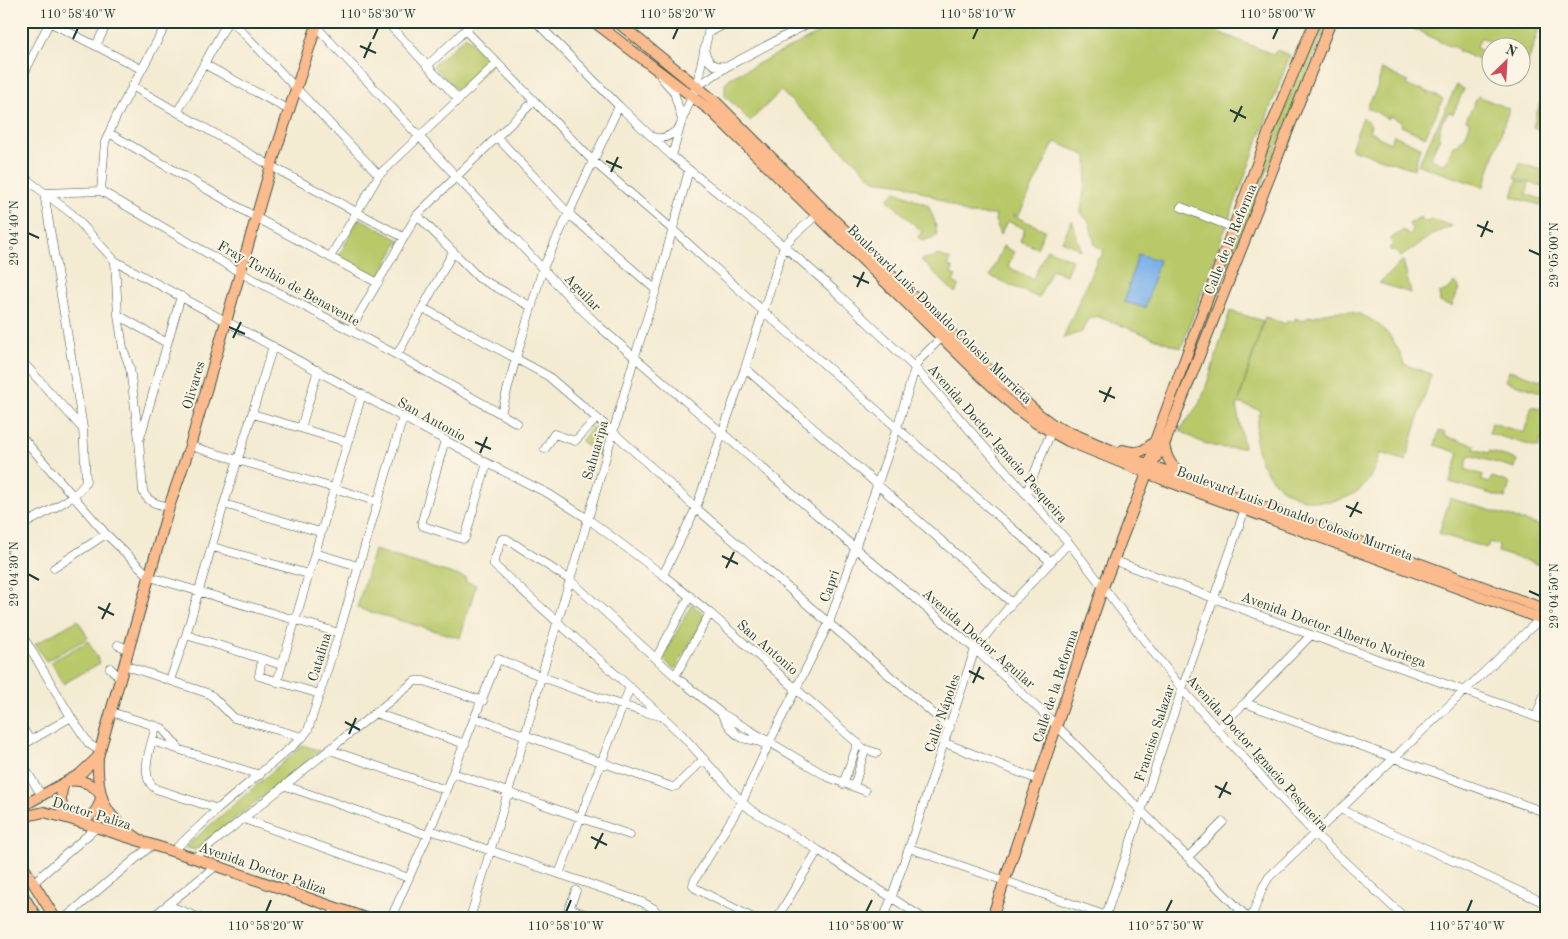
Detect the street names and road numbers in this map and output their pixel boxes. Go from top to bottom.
street label: Calle de la Reforma [1202,182,1260,297]
street label: Boulevard Luis Donaldo Colosio Murrieta [844,223,1034,407]
street label: Fray Toribio de Benavente [215,239,362,329]
street label: Aguilar [561,271,603,314]
street label: Olivares [180,360,208,411]
street label: Avenida Doctor Ignacio Pesqueira [925,362,1070,526]
street label: San Antonio [395,395,468,444]
street label: Sahuaripa [581,419,611,482]
street label: Boulevard Luis Donaldo Colosio Murrieta [1175,465,1415,563]
street label: Capri [818,568,842,604]
street label: Avenida Doctor Aguilar [919,586,1037,691]
street label: Avenida Doctor Alberto Noriega [1239,590,1428,670]
street label: San Antonio [734,618,800,678]
street label: Calle de la Reforma [1031,628,1081,745]
street label: Catalina [306,631,334,683]
street label: Calle Nápoles [923,672,963,755]
street label: Avenida Doctor Ignacio Pesqueira [1183,673,1331,835]
street label: Franciso Salazar [1133,683,1177,784]
street label: Doctor Paliza [50,795,133,833]
street label: Avenida Doctor Paliza [197,840,329,897]

